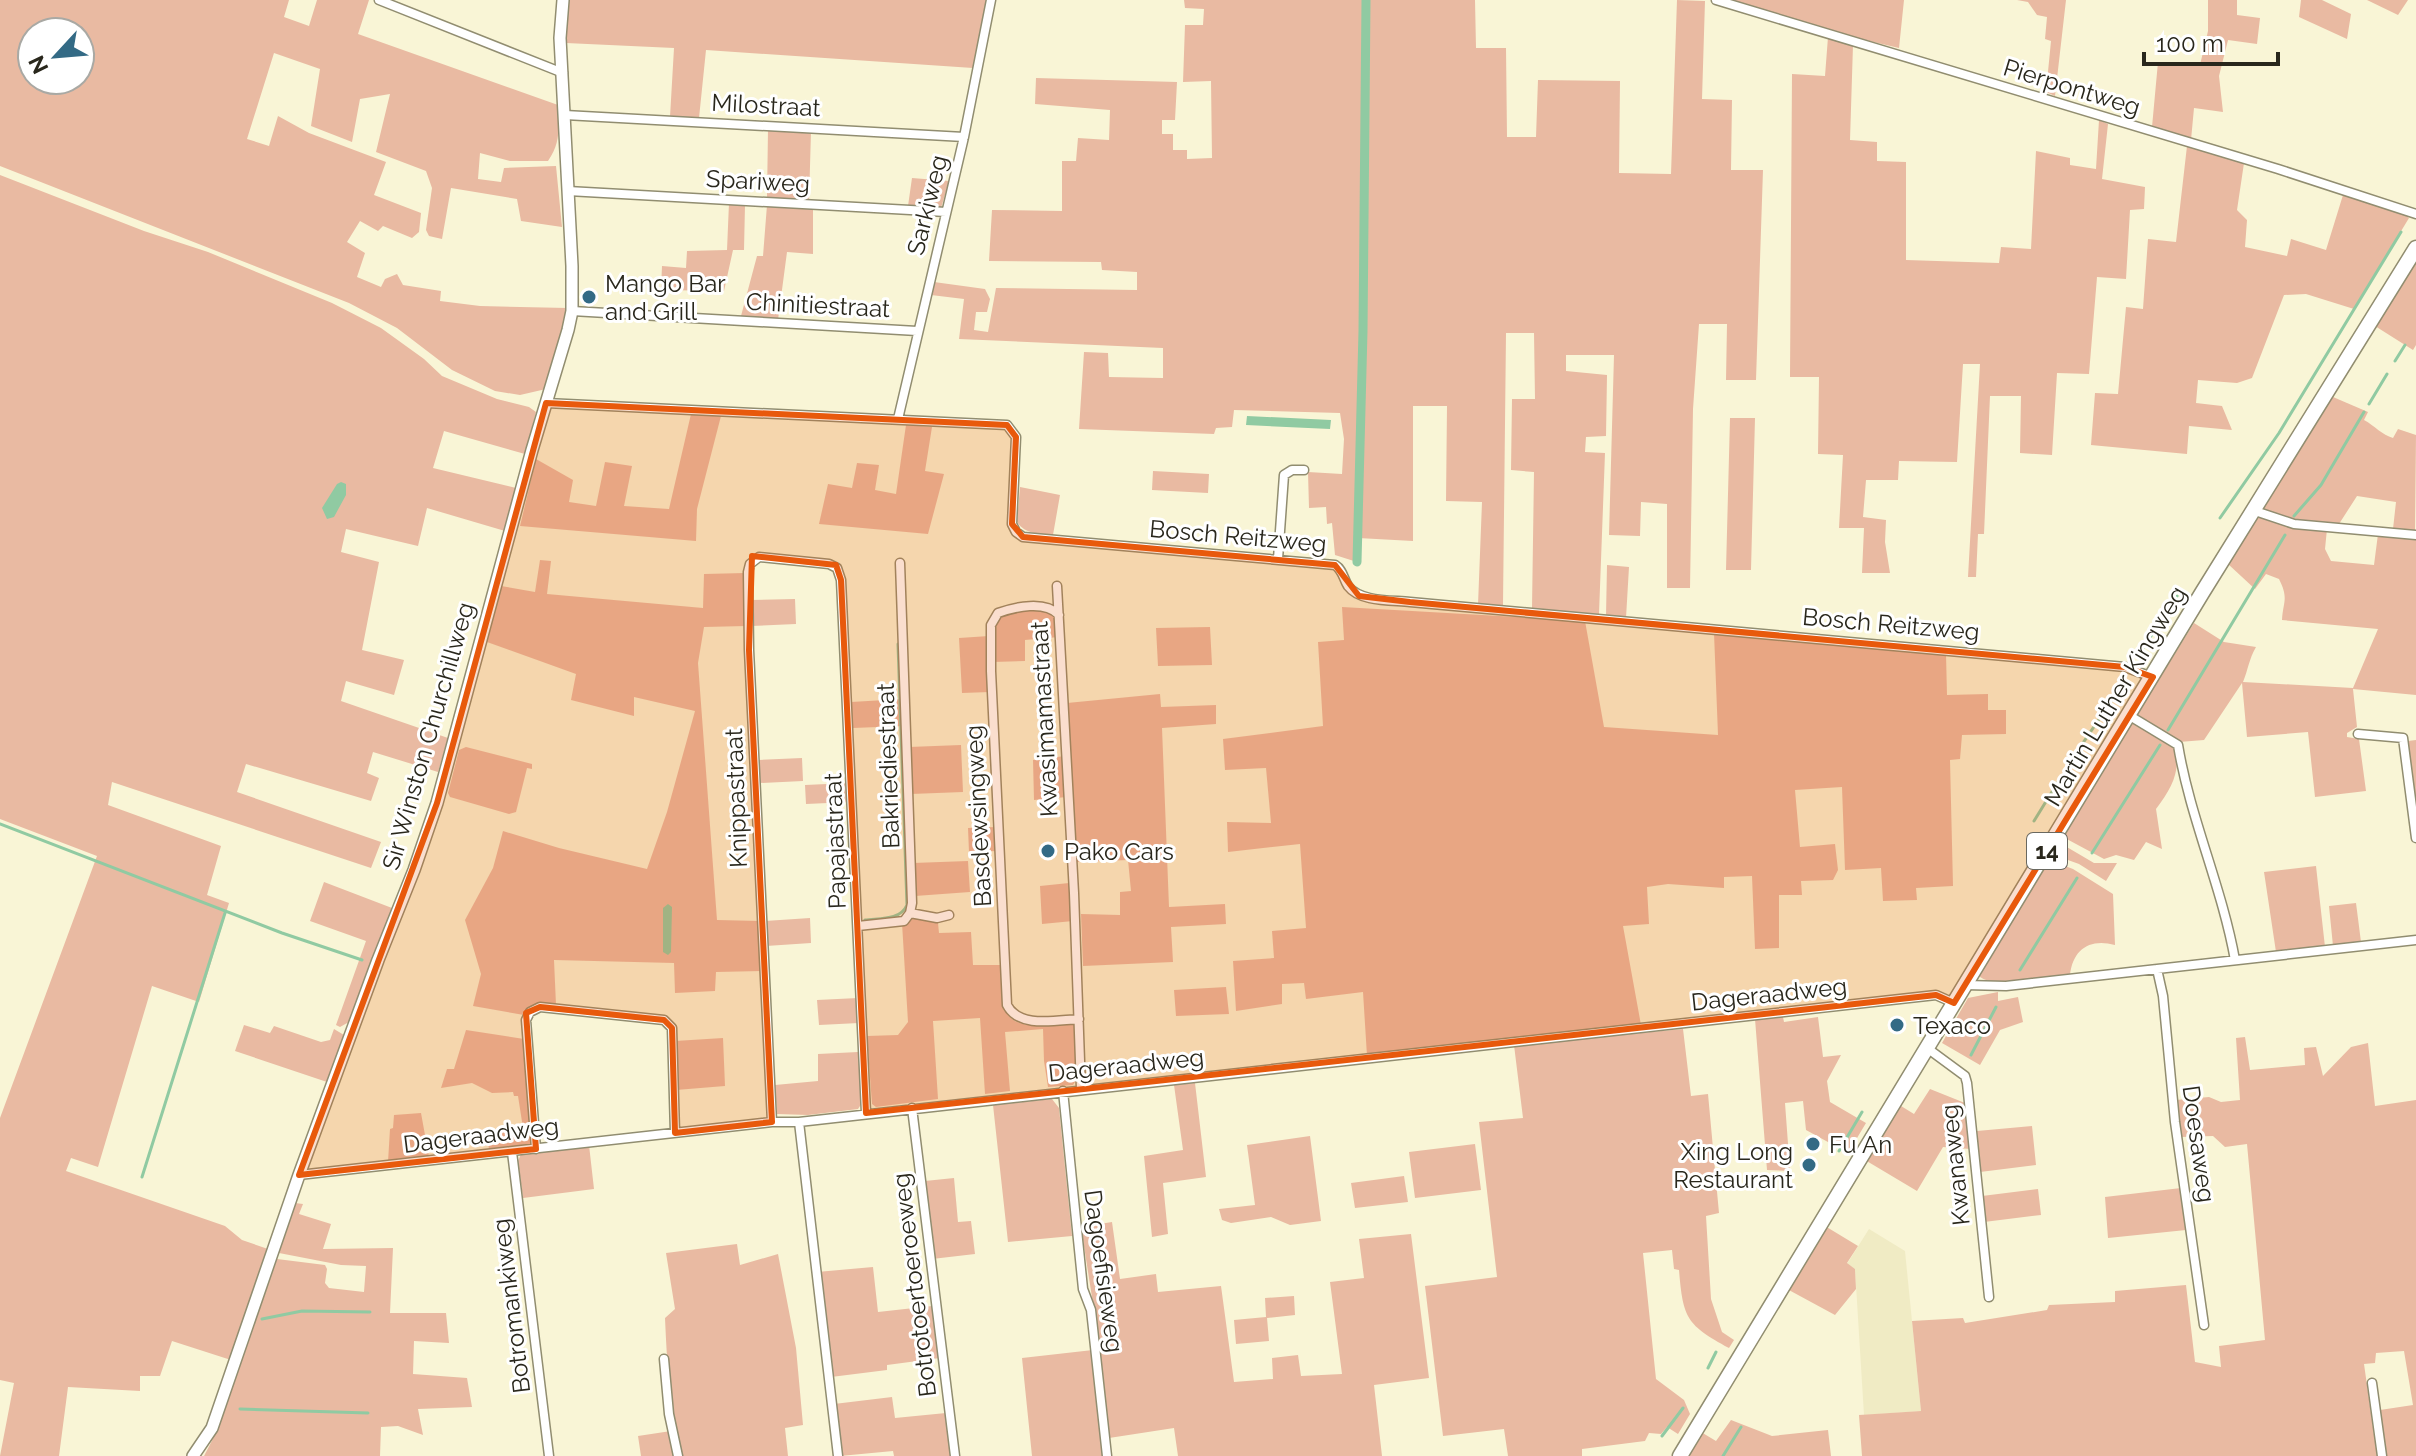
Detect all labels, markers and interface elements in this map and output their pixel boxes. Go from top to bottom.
north arrow [16,16,96,96]
scale bar [2144,16,2278,66]
text: 100 m [2156,29,2224,58]
text: N [23,52,53,78]
street label: Pierpontweg [2000,52,2144,122]
street label: Milostraat [711,88,821,122]
street label: Sarkiweg [901,152,953,258]
street label: Spariweg [705,164,811,198]
place label: Mango Bar and Grill [605,269,726,326]
street label: Chinitiestraat [745,287,891,323]
marker: Mango Bar and Grill [580,288,598,306]
street label: Bosch Reitzweg [1148,514,1328,558]
street label: Martin Luther Kingweg [2038,581,2192,811]
street label: Sir Winston Churchillweg [376,599,480,873]
street label: Bosch Reitzweg [1801,602,1981,646]
street label: Kwasimamastraat [1024,620,1064,818]
street label: Bakriediestraat [871,683,905,849]
street label: Basdewsingweg [959,724,997,908]
street label: Knippastraat [719,728,753,868]
street label: Papajastraat [818,772,852,910]
road number: 14 [2027,833,2067,869]
place label: Pako Cars [1064,837,1174,866]
marker: Pako Cars [1039,842,1057,860]
street label: Dageraadweg [1690,971,1848,1017]
place label: Texaco [1913,1011,1991,1040]
marker: Texaco [1888,1016,1906,1034]
street label: Dageraadweg [1047,1042,1205,1088]
street label: Doesaweg [2176,1084,2222,1204]
street label: Kwanaweg [1934,1103,1976,1227]
street label: Dageraadweg [402,1111,560,1159]
place label: Fu An [1829,1130,1892,1159]
marker: Fu An [1804,1135,1822,1153]
place label: Xing Long Restaurant [1673,1137,1793,1194]
marker: Xing Long Restaurant [1800,1156,1818,1174]
street label: Botrotoertoeroeweg [886,1172,942,1398]
street label: Dagoefisieweg [1078,1188,1130,1354]
street label: Botromankiweg [486,1217,536,1395]

